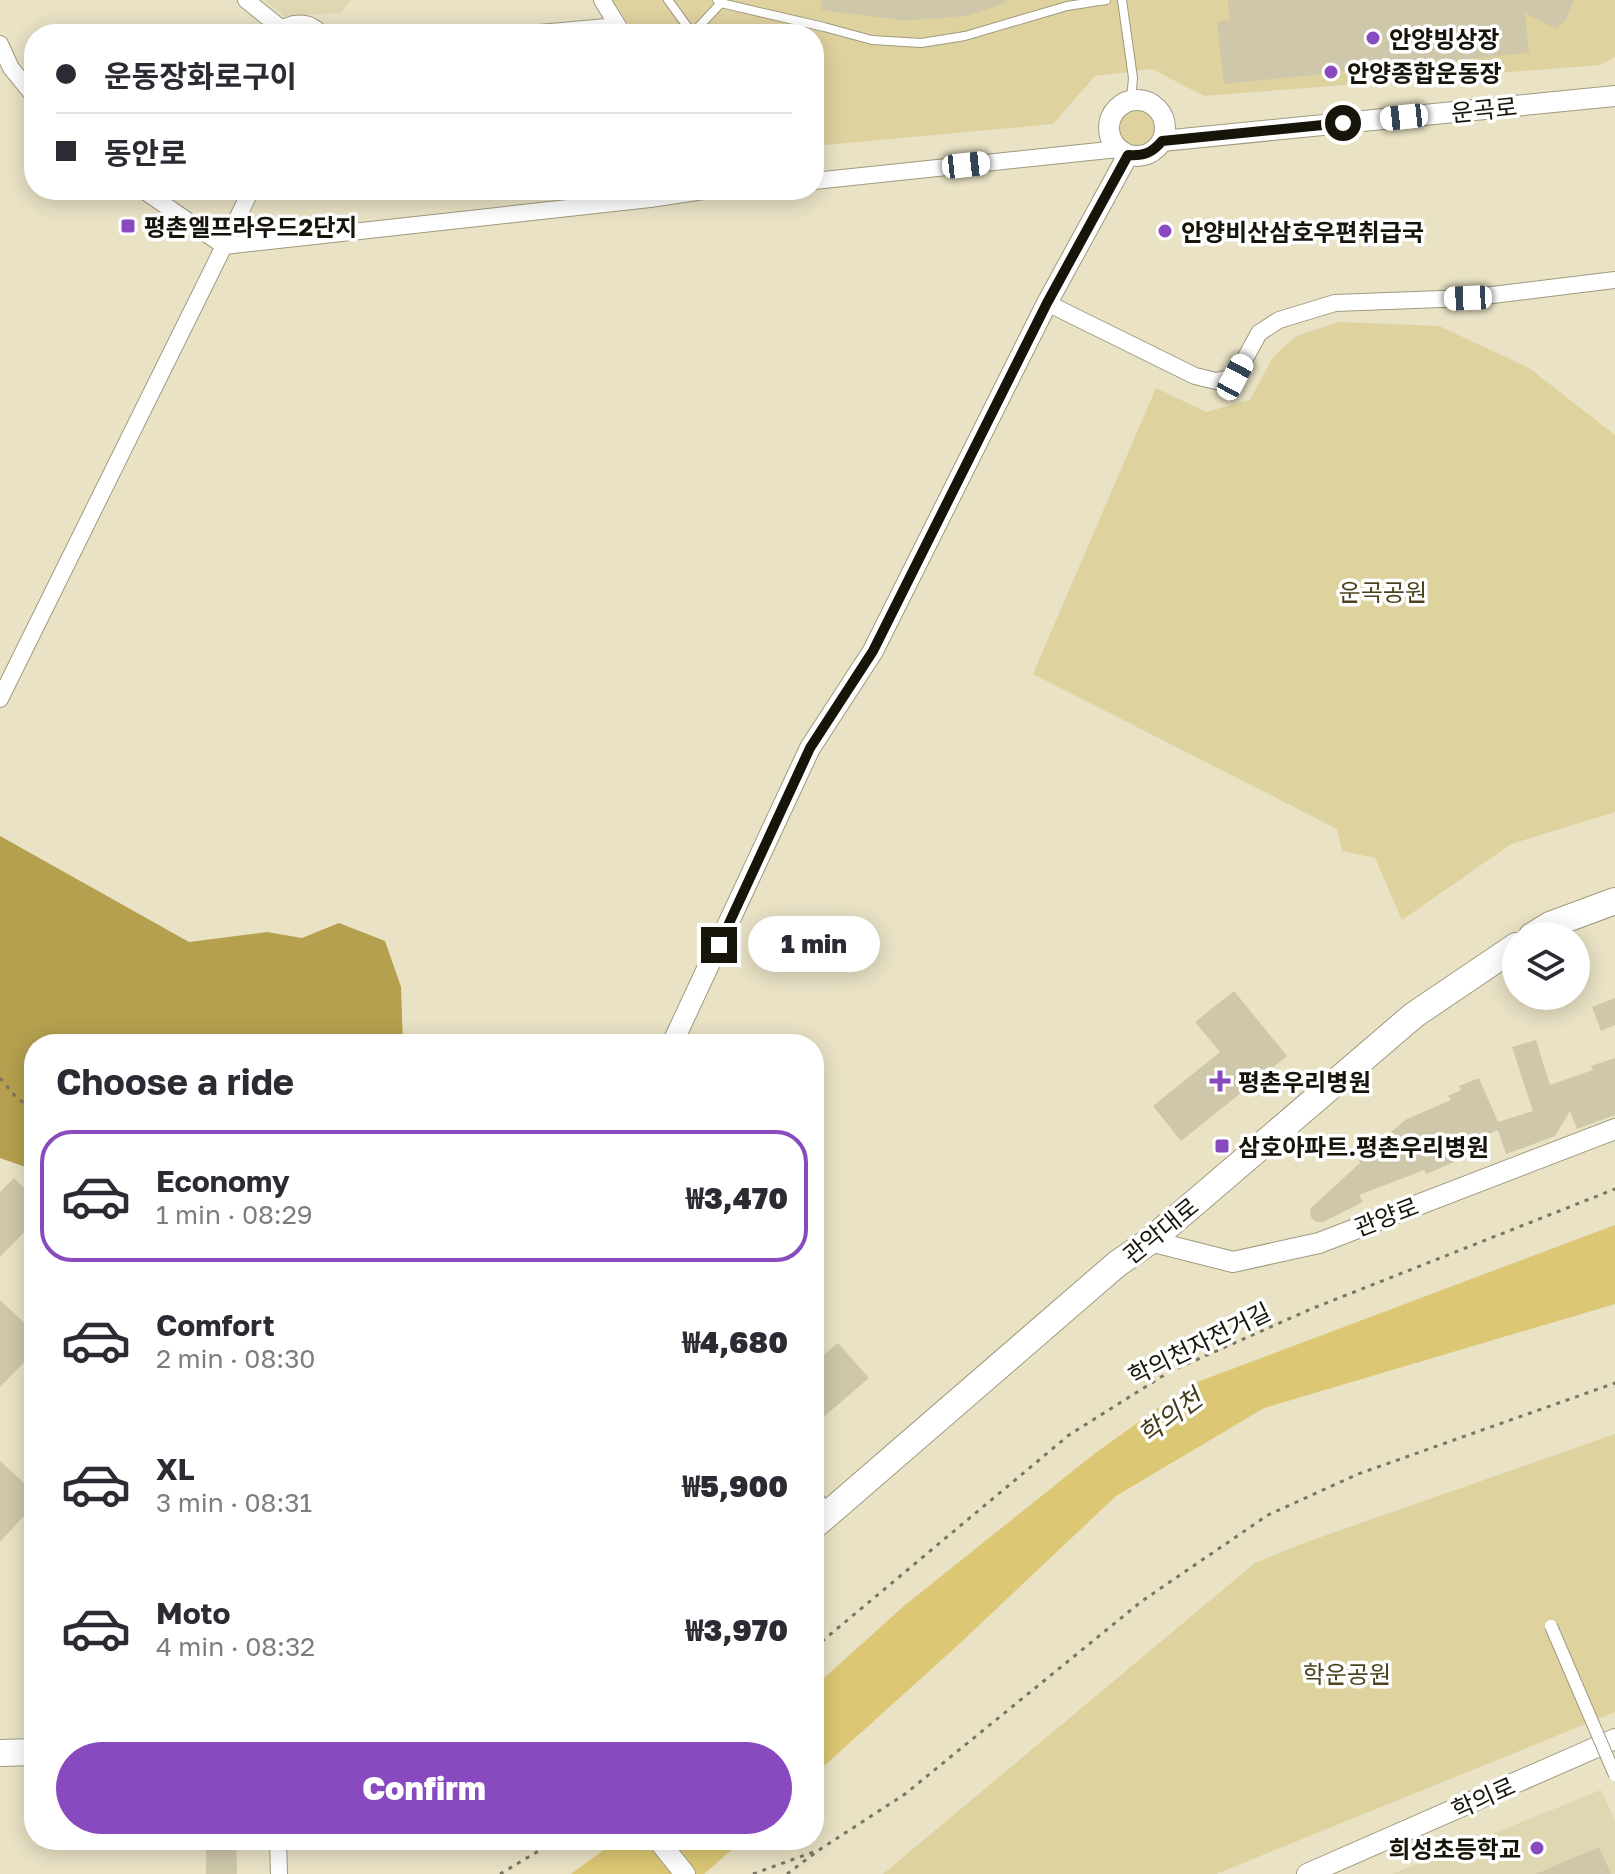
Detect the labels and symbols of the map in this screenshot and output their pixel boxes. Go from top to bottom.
place label: 안양빙상장 [1389,24,1499,53]
marker: 안양빙상장 [1364,29,1382,47]
place label: 안양종합운동장 [1347,58,1502,87]
marker: 안양종합운동장 [1322,63,1340,81]
street label: 운곡로 [1450,91,1518,127]
car [1379,103,1429,131]
route start [1325,105,1361,141]
car [941,151,991,179]
place label: 평촌엘프라우드2단지 [144,212,357,241]
marker: 평촌엘프라우드2단지 [119,217,137,235]
place label: 안양비산삼호우편취급국 [1181,217,1424,246]
marker: 안양비산삼호우편취급국 [1156,222,1174,240]
car [1444,285,1492,311]
car [1213,350,1257,404]
park label: 운곡공원 [1339,577,1427,606]
callout: 1 min [747,917,879,973]
route end [701,927,737,963]
place label: 평촌우리병원 [1238,1067,1370,1096]
marker: 평촌우리병원 [1209,1070,1231,1092]
place label: 삼호아파트.평촌우리병원 [1238,1132,1489,1161]
marker: 삼호아파트.평촌우리병원 [1213,1137,1231,1155]
street label: 관악대로 [1117,1191,1203,1269]
street label: 관양로 [1350,1191,1422,1241]
street label: 학의천자전거길 [1123,1296,1275,1390]
water label: 학의천 [1132,1380,1210,1450]
park label: 학운공원 [1303,1659,1391,1688]
street label: 학의로 [1447,1770,1519,1824]
place label: 희성초등학교 [1389,1834,1521,1863]
marker: 희성초등학교 [1528,1839,1546,1857]

